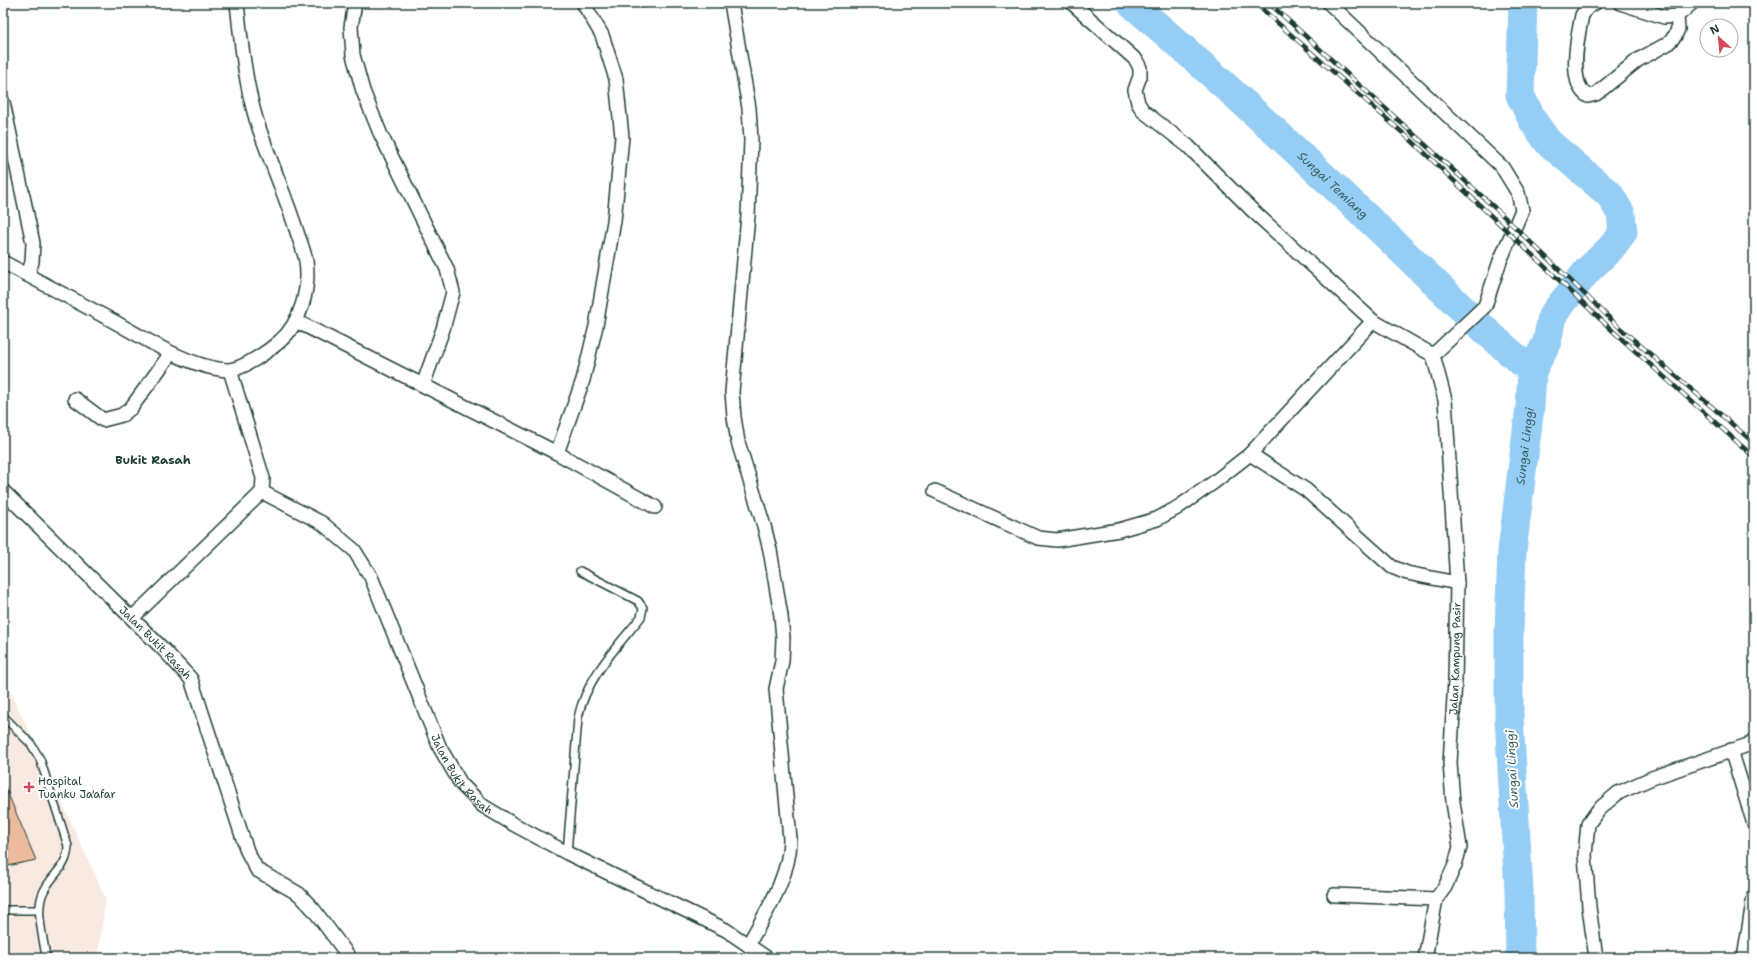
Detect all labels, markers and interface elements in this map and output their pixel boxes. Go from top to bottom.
north arrow [1699,18,1739,58]
text: N [1707,21,1722,38]
water label: Sungai Temiang [1294,148,1372,222]
water label: Sungai Linggi [1512,406,1538,486]
district label: Bukit Rasah [115,452,191,468]
street label: Jalan Kampung Pasir [1446,602,1465,715]
street label: Jalan Bukit Rasah [116,603,195,683]
water label: Sungai Linggi [1502,729,1522,808]
street label: Jalan Bukit Rasah [427,732,496,818]
place label: Hospital Tuanku Ja'afar [38,774,116,802]
marker: Hospital Tuanku Ja'afar [23,781,35,793]

